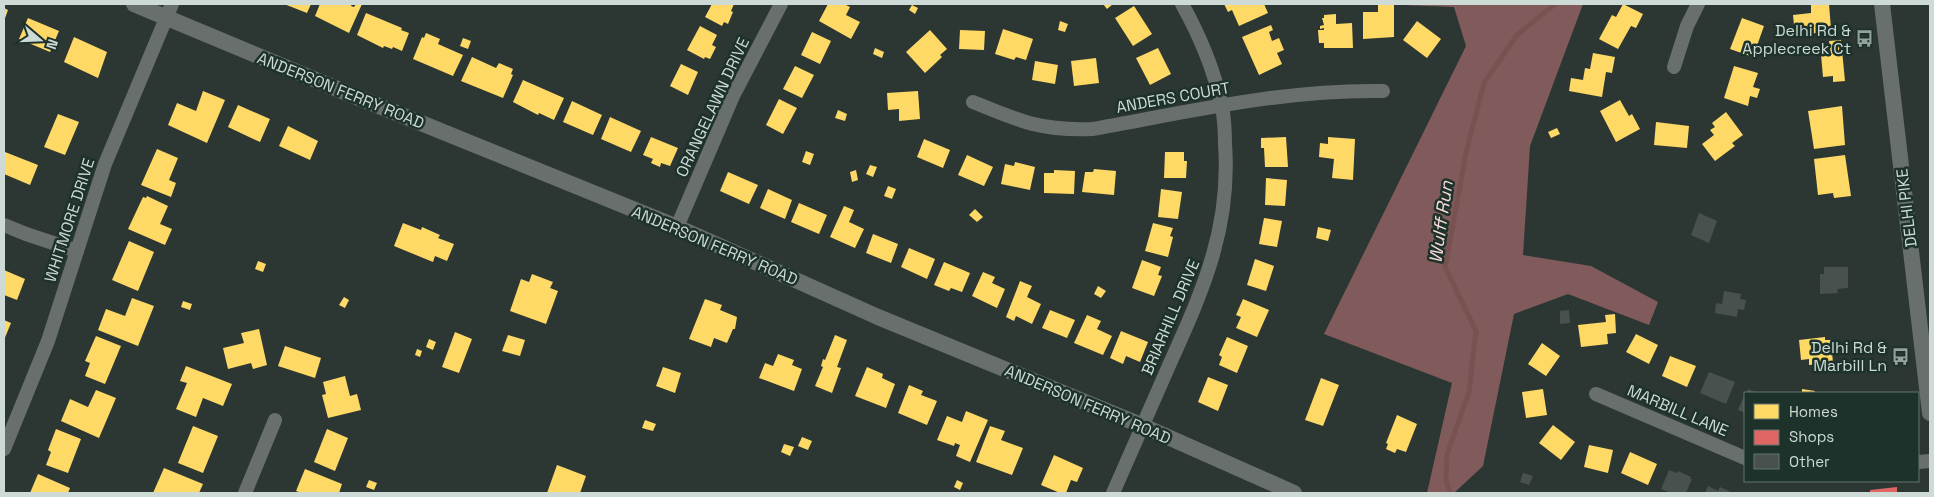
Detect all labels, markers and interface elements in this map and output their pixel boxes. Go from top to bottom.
north arrow [15,15,65,65]
place label: Delhi Rd & Applecreek Ct [1742,20,1851,59]
bus stop icon: Delhi Rd & Applecreek Ct [1855,29,1875,49]
street label: ORANGELAWN DRIVE [671,34,754,180]
text: N [42,37,62,52]
street label: ANDERSON FERRY ROAD [254,47,427,134]
street label: ANDERS COURT [1114,77,1232,118]
street label: WHITMORE DRIVE [40,156,99,285]
street label: DELHI PIKE [1891,167,1922,249]
water label: Wulff Run [1423,178,1458,265]
street label: ANDERSON FERRY ROAD [629,201,801,290]
street label: BRIARHILL DRIVE [1137,256,1204,378]
place label: Delhi Rd & Marbill Ln [1811,337,1887,376]
bus stop icon: Delhi Rd & Marbill Ln [1891,346,1911,366]
street label: ANDERSON FERRY ROAD [1002,360,1174,449]
street label: MARBILL LANE [1624,380,1732,441]
legend [1744,392,1919,482]
text: Homes [1789,402,1838,421]
text: Shops [1789,427,1834,446]
text: Other [1789,452,1830,471]

